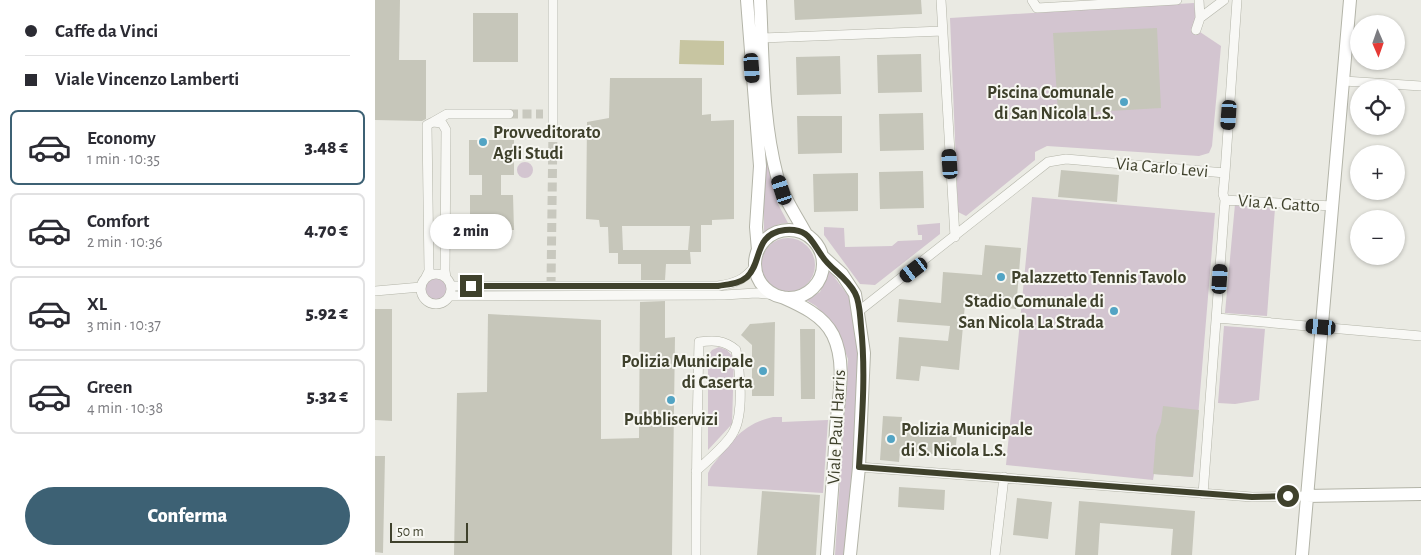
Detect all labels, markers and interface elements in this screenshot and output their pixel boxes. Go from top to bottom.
north arrow [1350,15,1405,70]
map controls [1350,15,1405,265]
text: Caffe da Vinci [55,22,158,41]
car [743,53,760,83]
text: Viale Vincenzo Lamberti [55,70,239,89]
button: locate [1350,80,1405,135]
place label: Piscina Comunale di San Nicola L.S. [987,84,1114,123]
marker: Piscina Comunale di San Nicola L.S. [1118,96,1130,108]
car [1220,100,1237,130]
place label: Provveditorato Agli Studi [493,124,601,163]
icon: car [27,125,72,170]
text: Economy [87,129,156,148]
marker: Provveditorato Agli Studi [477,136,489,148]
text: 3.48 € [305,138,348,157]
button: + [1350,145,1405,200]
car [941,149,958,179]
text: 1 min · 10:35 [87,151,160,167]
street label: Via Carlo Levi [1115,155,1209,181]
car [770,173,793,207]
street label: Via A. Gatto [1237,192,1321,216]
icon: car [27,208,72,253]
button: − [1350,210,1405,265]
text: Comfort [87,212,149,231]
callout: 2 min [430,214,512,248]
text: 4.70 € [304,221,348,240]
text: 2 min [453,223,489,239]
text: 2 min · 10:36 [87,234,163,250]
car [897,255,930,285]
car [1211,264,1228,294]
place label: Palazzetto Tennis Tavolo [1011,269,1186,287]
marker: Palazzetto Tennis Tavolo [995,271,1007,283]
route end [460,275,482,297]
icon: car [27,291,72,336]
place label: Stadio Comunale di San Nicola La Strada [958,293,1104,332]
text: XL [87,295,107,314]
text: 5.92 € [305,304,348,323]
marker: Stadio Comunale di San Nicola La Strada [1108,305,1120,317]
text: 3 min · 10:37 [87,317,161,333]
car [1305,318,1336,336]
place label: Polizia Municipale di Caserta [621,353,753,392]
marker: Polizia Municipale di Caserta [757,365,769,377]
street label: Viale Paul Harris [825,369,849,485]
icon: car [27,374,72,419]
text: Green [87,378,133,397]
text: 5.32 € [306,387,348,406]
marker: Pubbliservizi [665,394,677,406]
text: 4 min · 10:38 [87,400,163,416]
place label: Pubbliservizi [624,411,718,429]
place label: Polizia Municipale di S. Nicola L.S. [901,421,1033,460]
marker: Polizia Municipale di S. Nicola L.S. [885,433,897,445]
route start [1277,485,1299,507]
button: Conferma [25,487,350,545]
scale bar [390,520,467,543]
text: 50 m [397,525,424,539]

